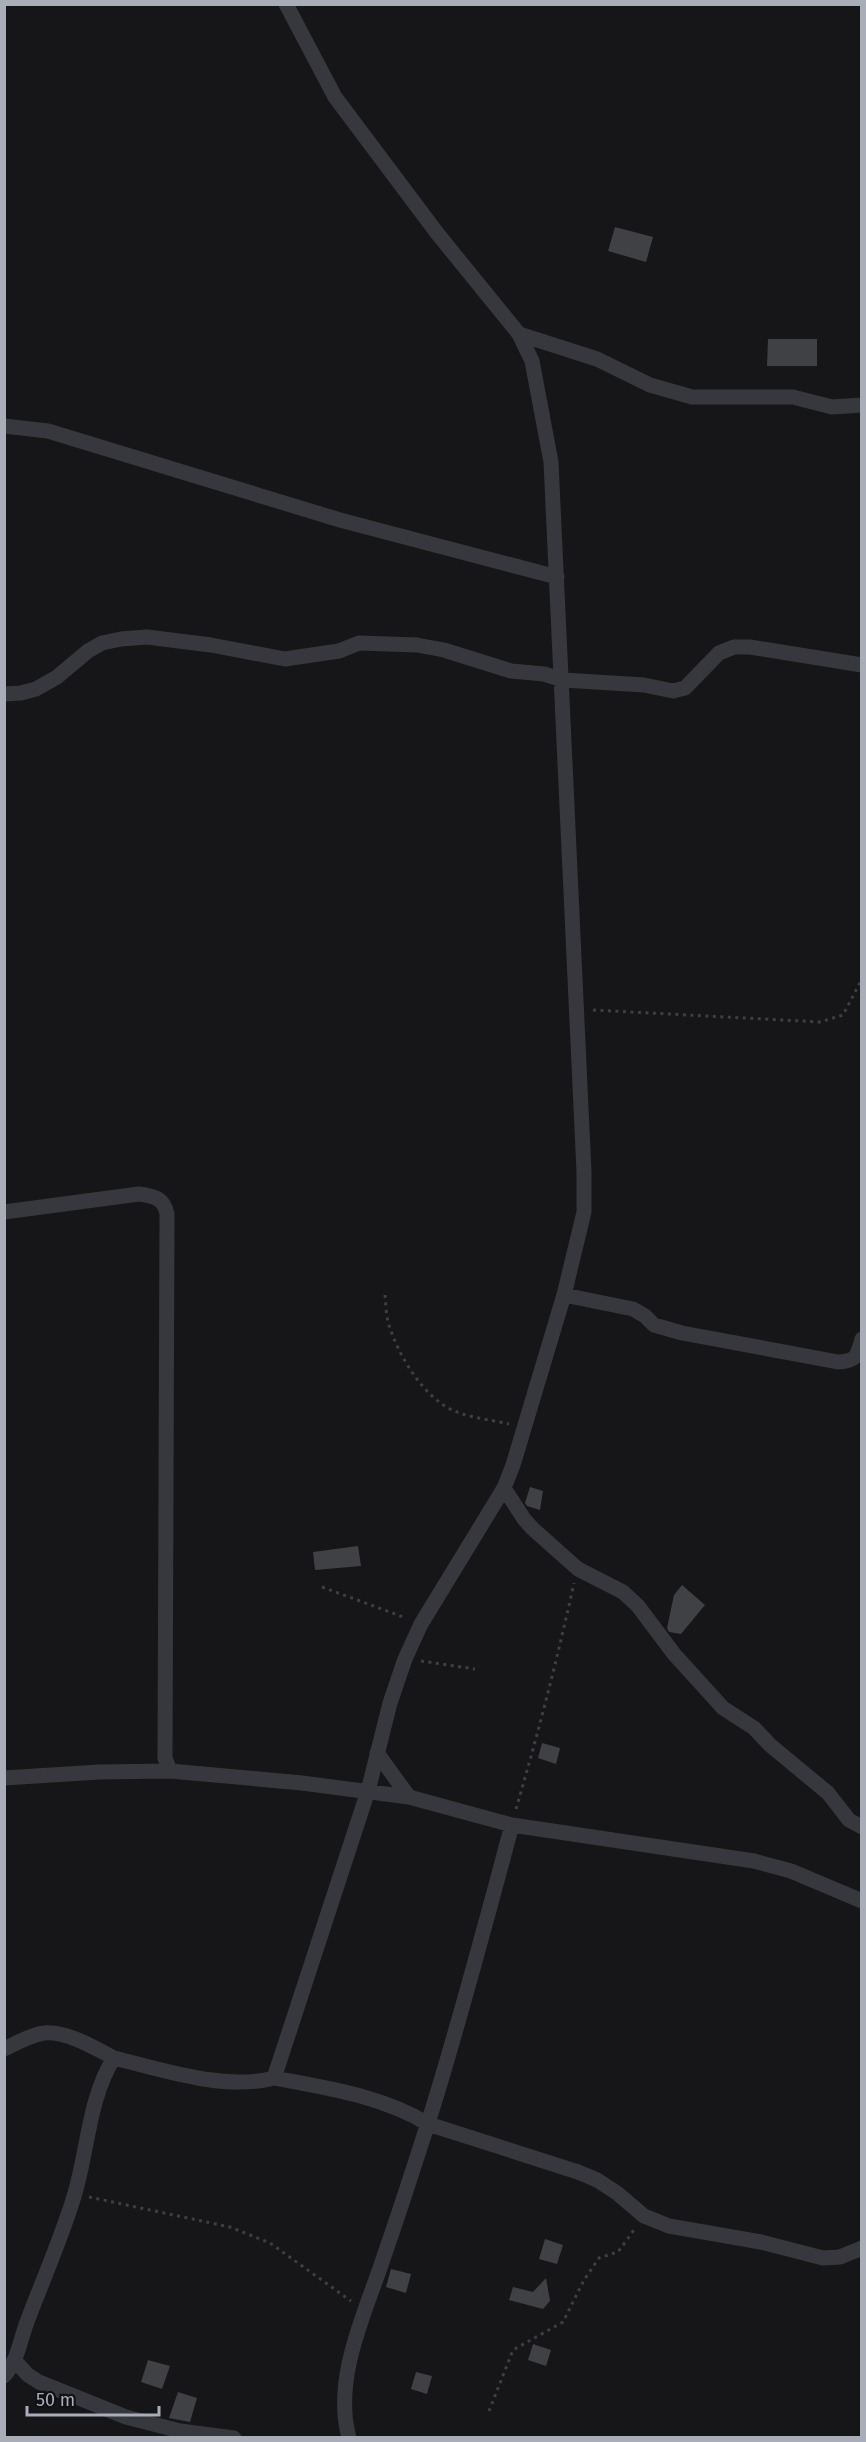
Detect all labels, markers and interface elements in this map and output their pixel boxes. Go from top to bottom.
scale bar [27,2379,159,2417]
text: 50 m [36,2389,75,2411]

